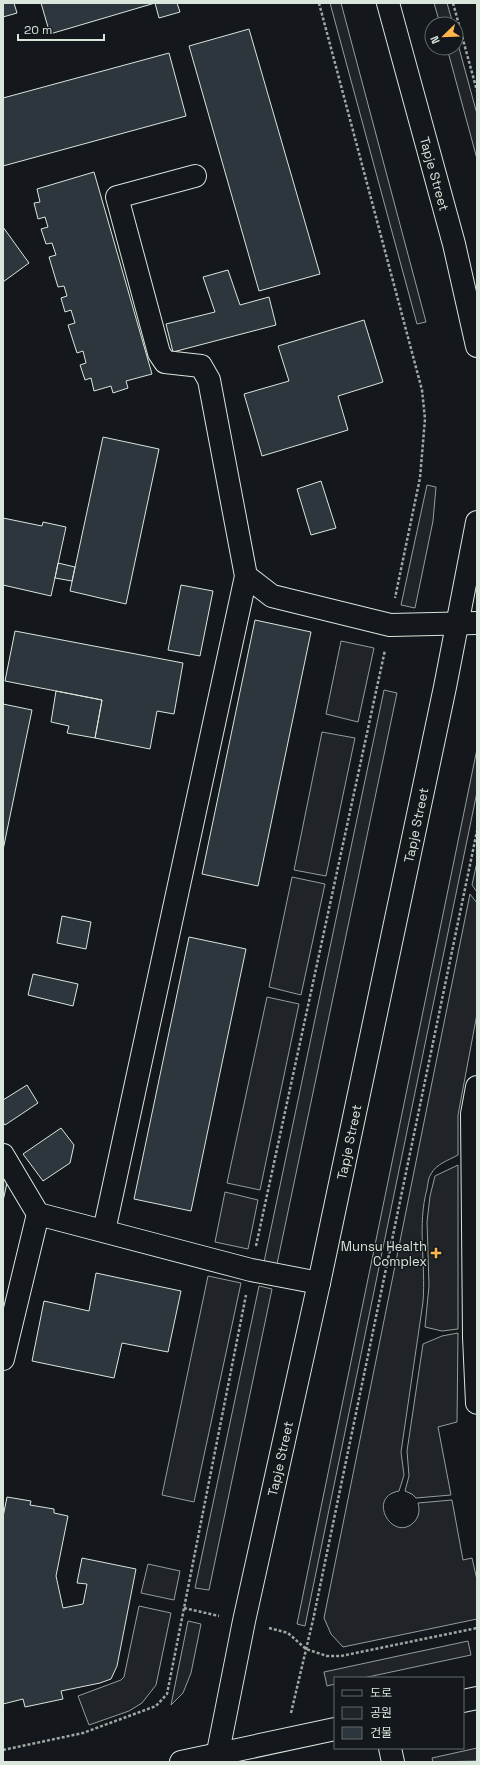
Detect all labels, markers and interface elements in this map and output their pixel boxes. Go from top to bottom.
scale bar [18,16,104,42]
north arrow [424,16,464,56]
text: 20 m [24,22,52,38]
text: N [427,34,443,46]
street label: Tapje Street [416,135,453,213]
street label: Tapje Street [400,786,432,864]
street label: Tapje Street [333,1103,365,1181]
place label: Munsu Health Complex [341,1238,427,1270]
marker: Munsu Health Complex [430,1247,442,1259]
street label: Tapje Street [263,1420,297,1498]
legend [334,1677,464,1749]
text: 도로 [370,1685,392,1701]
text: 공원 [370,1705,392,1721]
text: 건물 [370,1725,392,1741]

